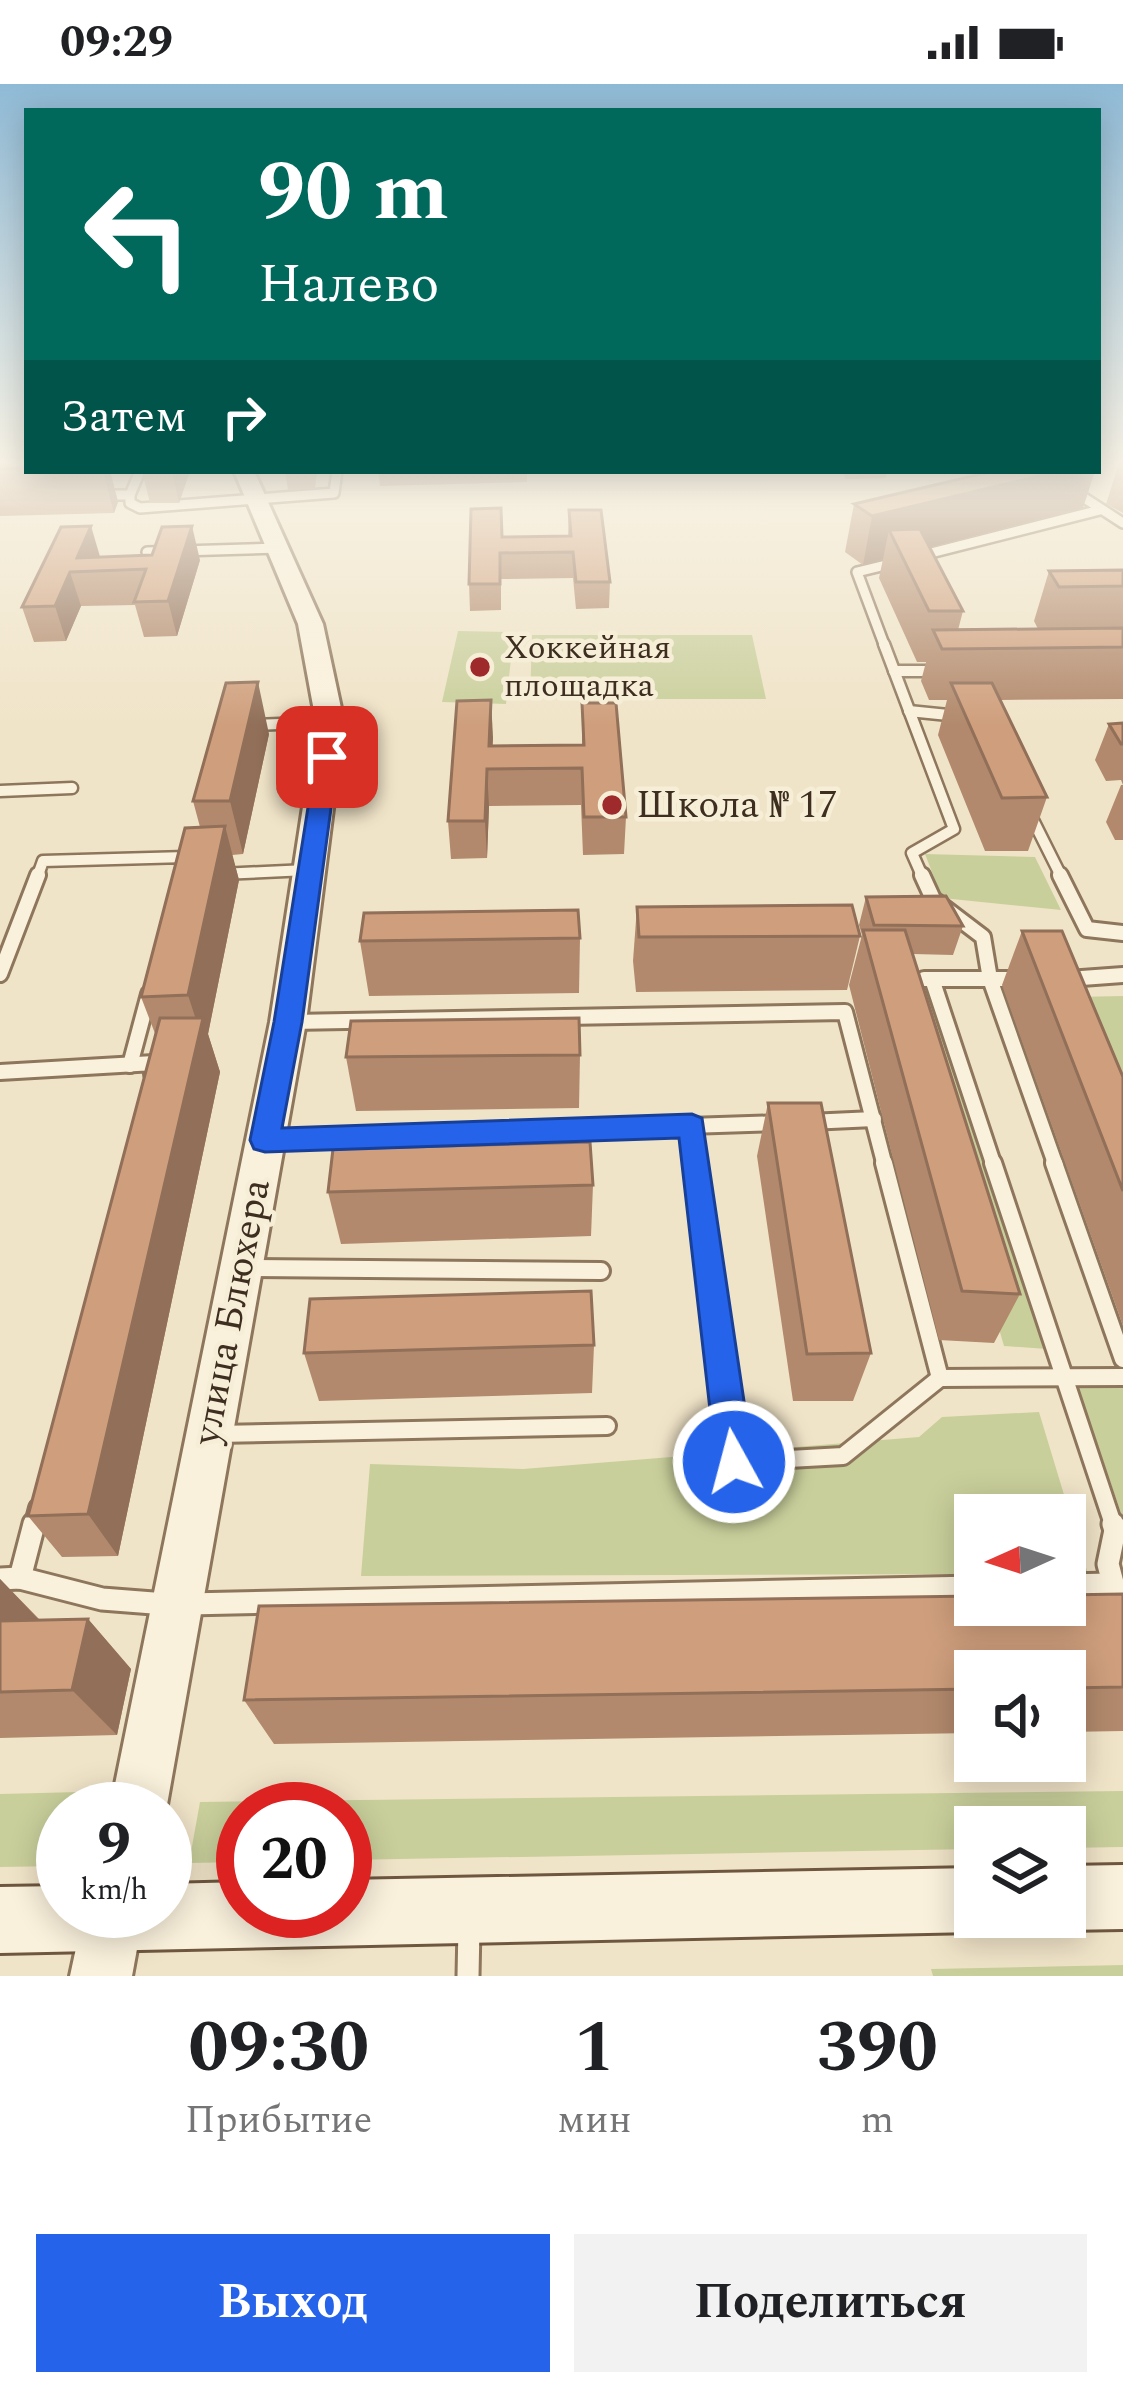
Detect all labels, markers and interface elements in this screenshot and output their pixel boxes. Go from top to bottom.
text: 09:29 [60,8,173,77]
text: 90 m [258,129,449,257]
icon: left [60,156,216,312]
text: Налево [258,244,439,326]
text: Затем [60,383,187,452]
icon: right [211,384,277,450]
place label: Хоккейная площадка [504,623,671,711]
marker: Хоккейная площадка [467,654,493,680]
pin [276,706,378,808]
icon: arrive [294,724,360,790]
place label: Школа № 17 [636,776,837,835]
marker: Школа № 17 [599,792,625,818]
street label: улица Блюхера [177,1174,287,1451]
position arrow [671,1399,797,1525]
north arrow [954,1494,1086,1626]
map controls [954,1494,1086,1938]
button: sound [954,1650,1086,1782]
speed limit sign: 20 [216,1782,372,1938]
text: 9 [97,1799,131,1891]
button: layers [954,1806,1086,1938]
text: km/h [80,1867,148,1913]
text: 09:30 [188,1994,369,2103]
text: 1 [574,1994,615,2103]
text: 390 [817,1994,938,2103]
text: Прибытие [185,2091,372,2150]
text: мин [558,2091,632,2150]
text: m [861,2091,894,2150]
button: Выход [36,2234,550,2372]
button: Поделиться [574,2234,1087,2372]

